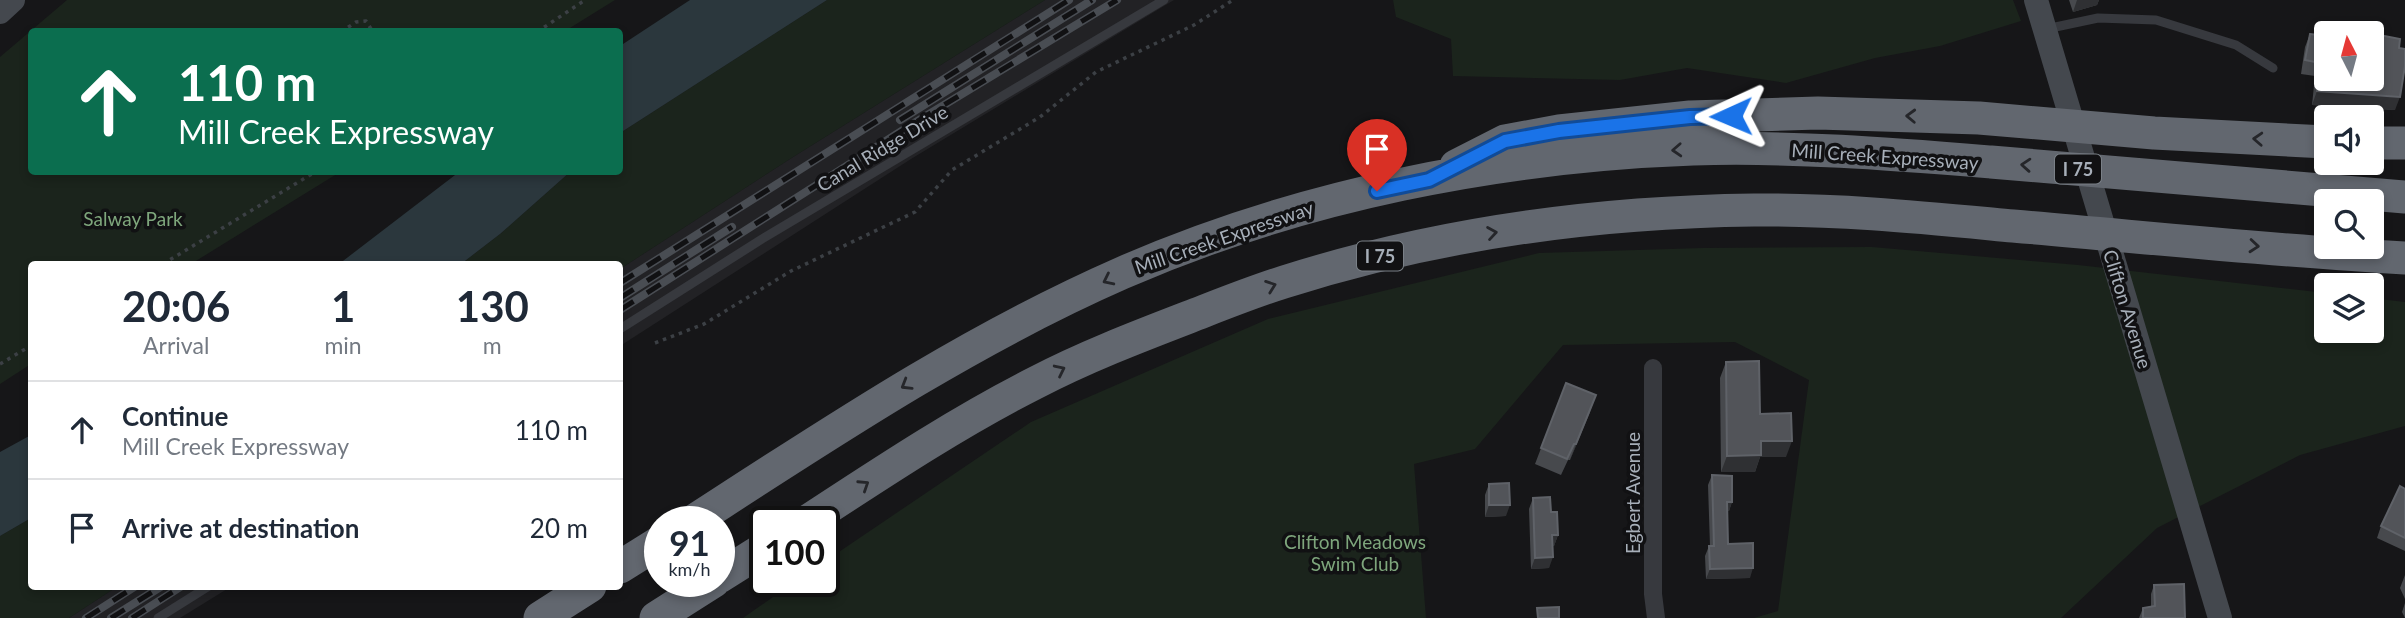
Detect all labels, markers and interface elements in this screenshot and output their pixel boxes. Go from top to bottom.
north arrow [2314,21,2384,91]
map controls [2314,21,2384,343]
text: 110 m [178,53,316,111]
icon: ahead [63,56,154,147]
position arrow [1694,79,1768,153]
street label: Canal Ridge Drive [812,100,952,196]
button: sound [2314,105,2384,175]
one-way arrow [1905,108,1915,124]
text: Mill Creek Expressway [178,112,494,151]
pin [1347,119,1407,191]
icon: arrive [1358,130,1396,168]
one-way arrow [2252,131,2263,146]
street label: Mill Creek Expressway [1791,138,1980,174]
one-way arrow [1671,143,1682,158]
road number: I 75 [2055,154,2101,184]
one-way arrow [2020,158,2031,173]
button: search [2314,189,2384,259]
street label: Mill Creek Expressway [1132,196,1317,278]
park label: Salway Park [83,207,183,230]
one-way arrow [1486,226,1498,241]
one-way arrow [2248,238,2259,253]
road number: I 75 [1357,242,1403,270]
street label: Clifton Avenue [2099,247,2157,371]
one-way arrow [1103,271,1115,285]
button: layers [2314,273,2384,343]
one-way arrow [1265,280,1277,294]
text: 20:06 [122,281,230,331]
text: 1 [331,281,355,331]
text: 130 [456,281,529,331]
text: Arrival [143,331,209,359]
text: min [324,331,362,359]
text: m [483,331,502,359]
one-way arrow [1053,365,1065,379]
one-way arrow [901,377,914,390]
text: Continue [122,400,228,432]
icon: ahead [63,411,101,449]
text: 110 m [515,414,588,446]
text: Mill Creek Expressway [122,432,349,460]
street label: Egbert Avenue [1621,432,1644,554]
one-way arrow [856,480,869,493]
speed limit sign: 100 [749,506,840,597]
icon: arrive [63,509,101,547]
text: Arrive at destination [122,512,359,544]
text: 20 m [530,512,588,544]
text: 91 [669,521,710,563]
park label: Clifton Meadows Swim Club [1284,530,1426,575]
text: km/h [668,558,711,580]

